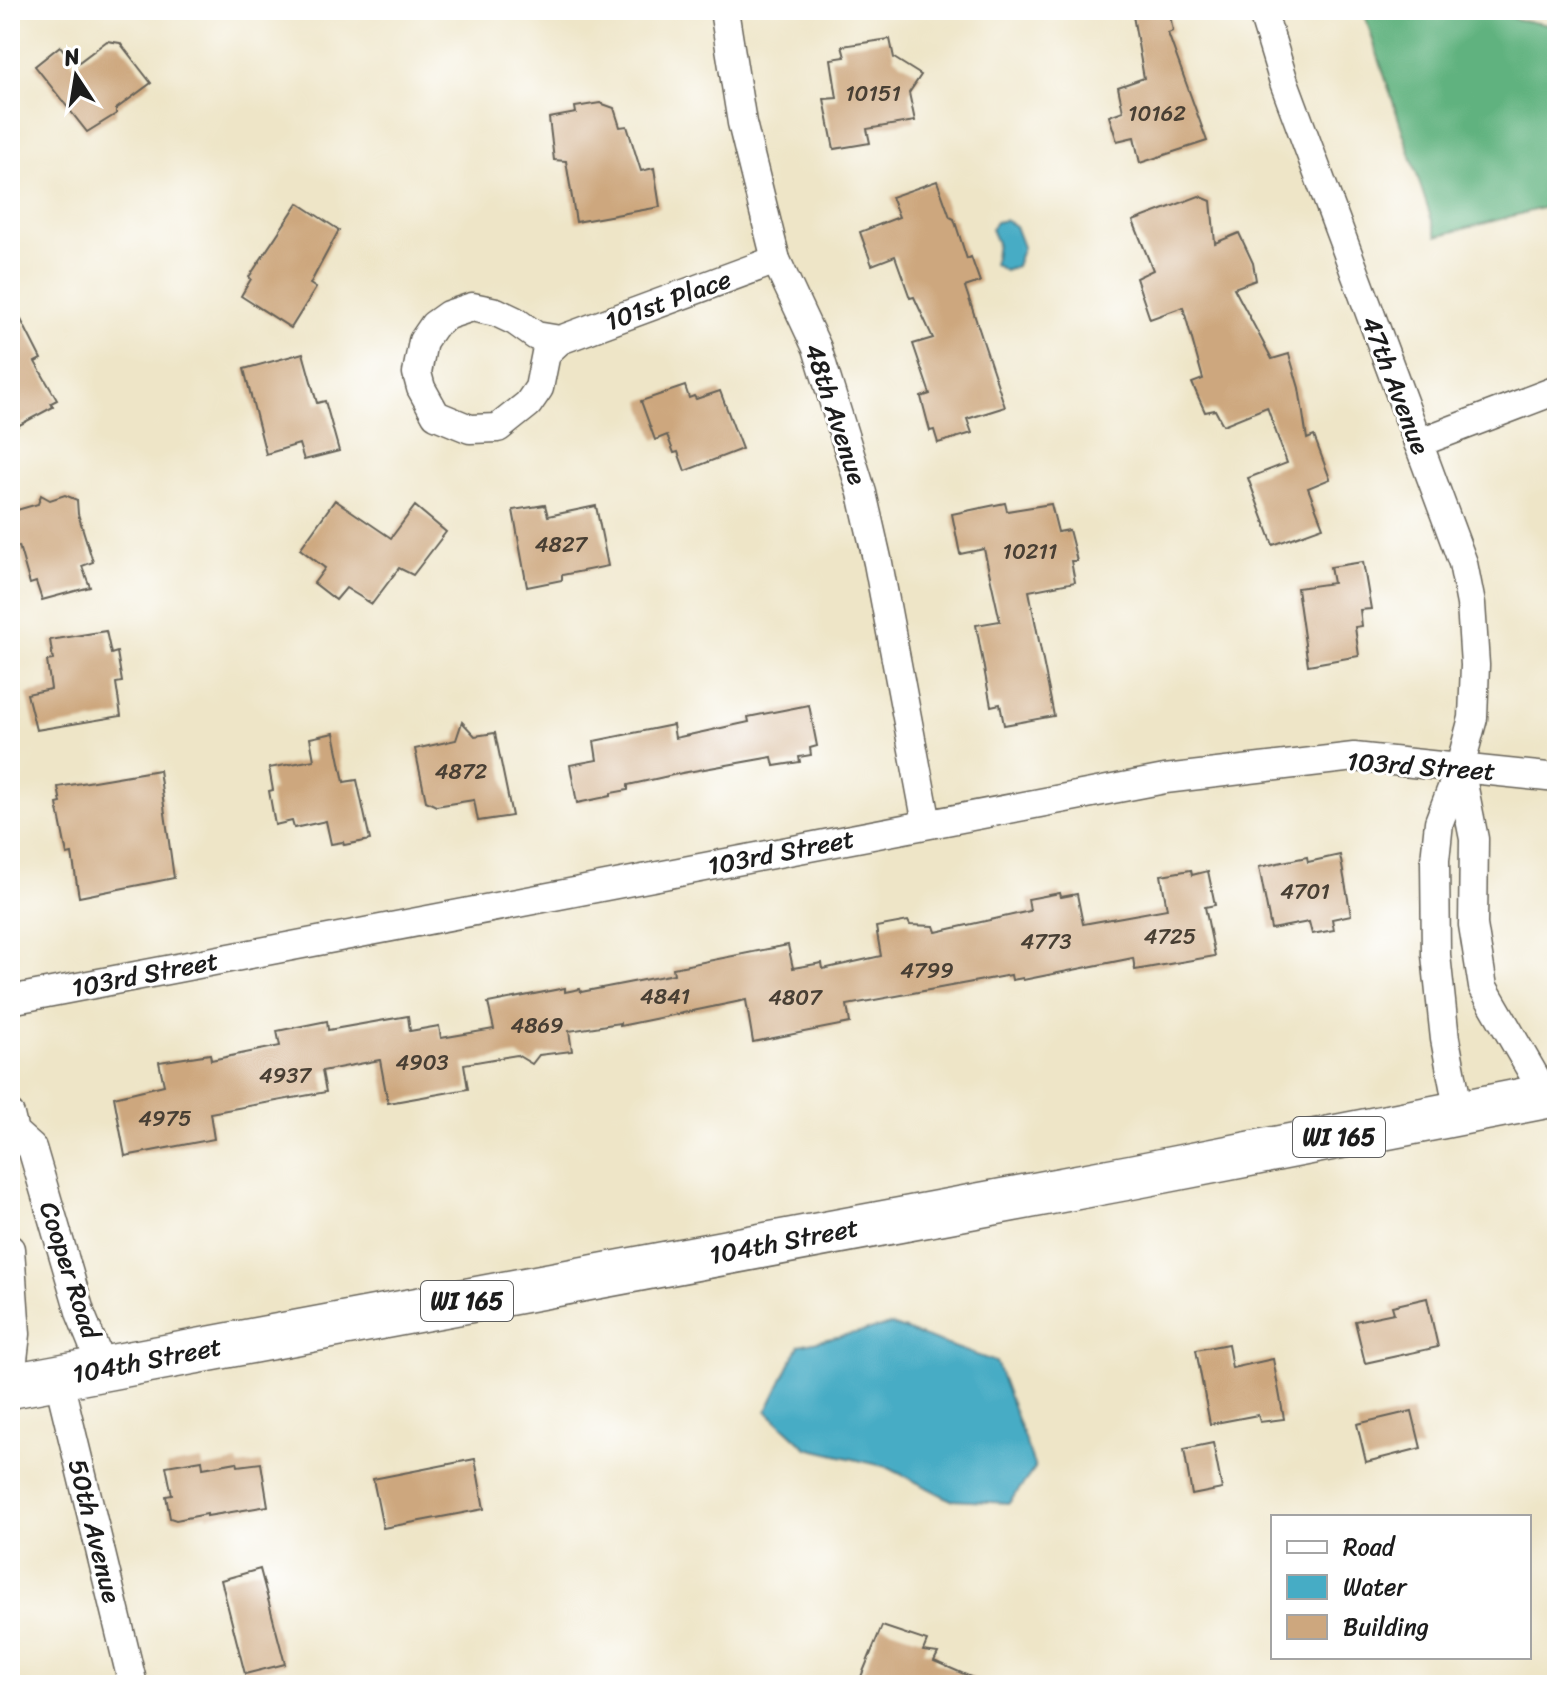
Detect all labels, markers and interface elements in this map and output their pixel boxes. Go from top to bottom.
north arrow [36,36,116,116]
text: N [59,36,84,78]
house number: 10151 [845,74,901,113]
house number: 10162 [1128,94,1186,133]
street label: 101st Place [598,256,738,344]
street label: 47th Avenue [1348,309,1444,462]
street label: 48th Avenue [791,337,881,491]
house number: 4827 [535,525,589,564]
house number: 10211 [1003,532,1057,571]
street label: 103rd Street [1345,738,1497,794]
house number: 4872 [435,752,487,791]
street label: 103rd Street [704,815,858,889]
house number: 4701 [1280,872,1330,911]
house number: 4725 [1144,917,1196,956]
house number: 4773 [1021,922,1071,961]
street label: 103rd Street [68,937,222,1011]
house number: 4799 [900,951,954,990]
house number: 4841 [640,977,690,1016]
house number: 4807 [768,978,823,1017]
house number: 4869 [510,1006,564,1045]
house number: 4903 [395,1043,449,1082]
house number: 4937 [259,1056,312,1095]
house number: 4975 [138,1099,192,1138]
road number: WI 165 [1293,1117,1385,1157]
street label: Cooper Road [26,1195,115,1347]
street label: 104th Street [705,1204,863,1278]
road number: WI 165 [421,1281,513,1321]
street label: 104th Street [68,1323,226,1397]
street label: 50th Avenue [55,1454,135,1608]
legend [1271,1515,1531,1659]
text: Road [1343,1526,1397,1568]
text: Water [1343,1566,1408,1608]
text: Building [1343,1606,1429,1648]

